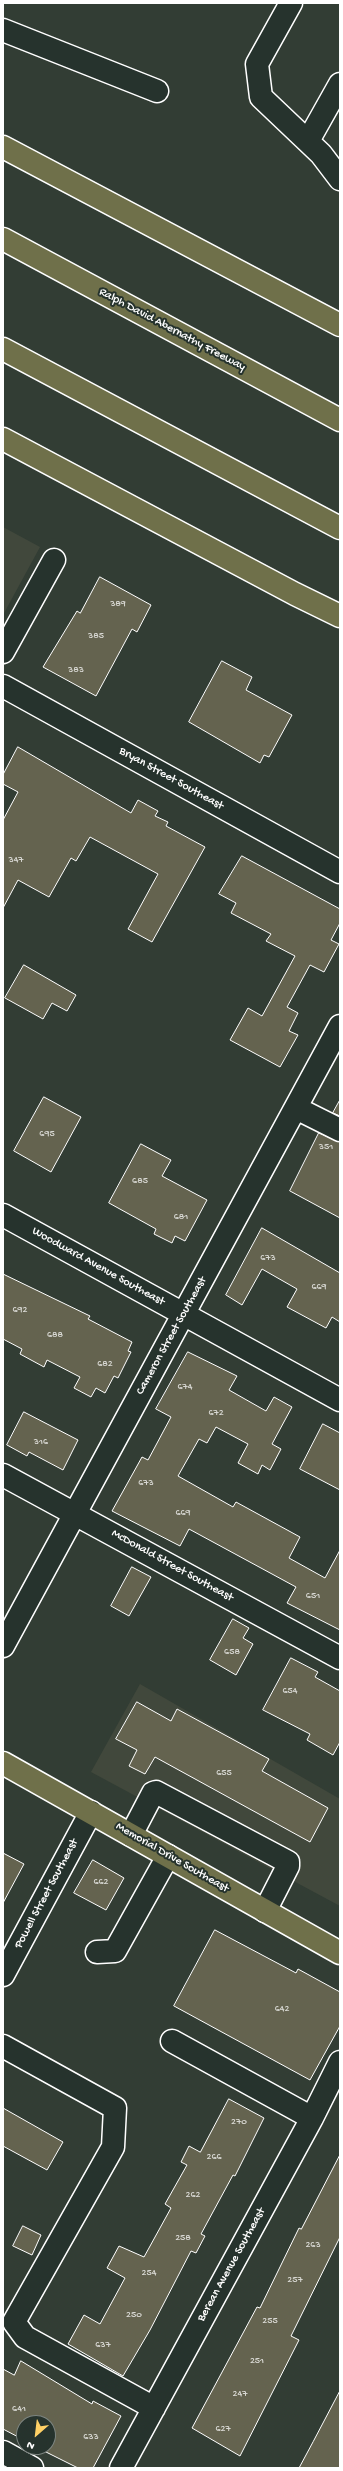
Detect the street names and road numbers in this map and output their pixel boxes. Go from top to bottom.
street label: Ralph David Abernathy Freeway [96,285,248,375]
street label: Bryan Street Southeast [116,744,226,814]
street label: Woodward Avenue Southeast [29,1224,167,1310]
street label: Cameron Street Southeast [134,1274,210,1398]
street label: McDonald Street Southeast [109,1526,235,1606]
street label: Memorial Drive Southeast [113,1820,231,1896]
street label: Powell Street Southeast [12,1837,82,1951]
street label: Berean Avenue Southeast [195,2206,269,2324]

